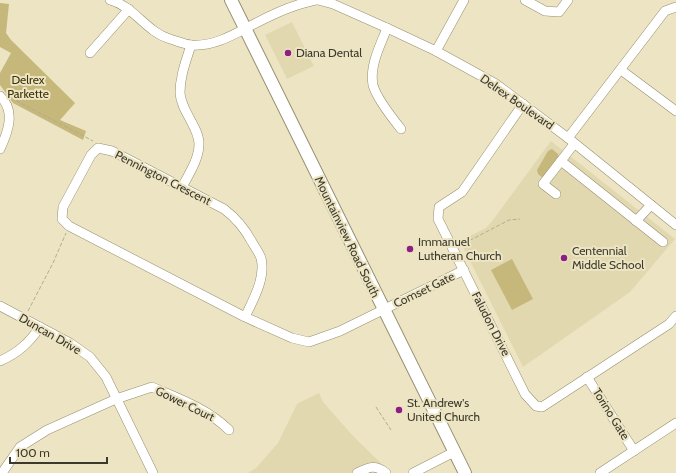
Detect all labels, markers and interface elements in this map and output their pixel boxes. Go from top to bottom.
place label: Diana Dental [296,45,362,60]
marker: Diana Dental [283,48,293,58]
street label: Delrex Boulevard [478,71,557,133]
park label: Delrex Parkette [7,72,49,101]
street label: Pennington Crescent [113,147,214,208]
street label: Mountainview Road South [312,174,383,300]
place label: Immanuel Lutheran Church [418,234,502,263]
place label: Centennial Middle School [572,243,644,272]
marker: Immanuel Lutheran Church [405,244,415,254]
marker: Centennial Middle School [559,253,569,263]
street label: Comset Gate [391,268,457,311]
street label: Faludon Drive [469,289,514,358]
street label: Duncan Drive [17,310,84,357]
street label: Gower Court [153,383,217,424]
street label: Torino Gate [590,385,633,442]
place label: St. Andrew's United Church [407,395,480,424]
marker: St. Andrew's United Church [394,405,404,415]
scale bar [10,439,107,465]
text: 100 m [16,445,50,460]

